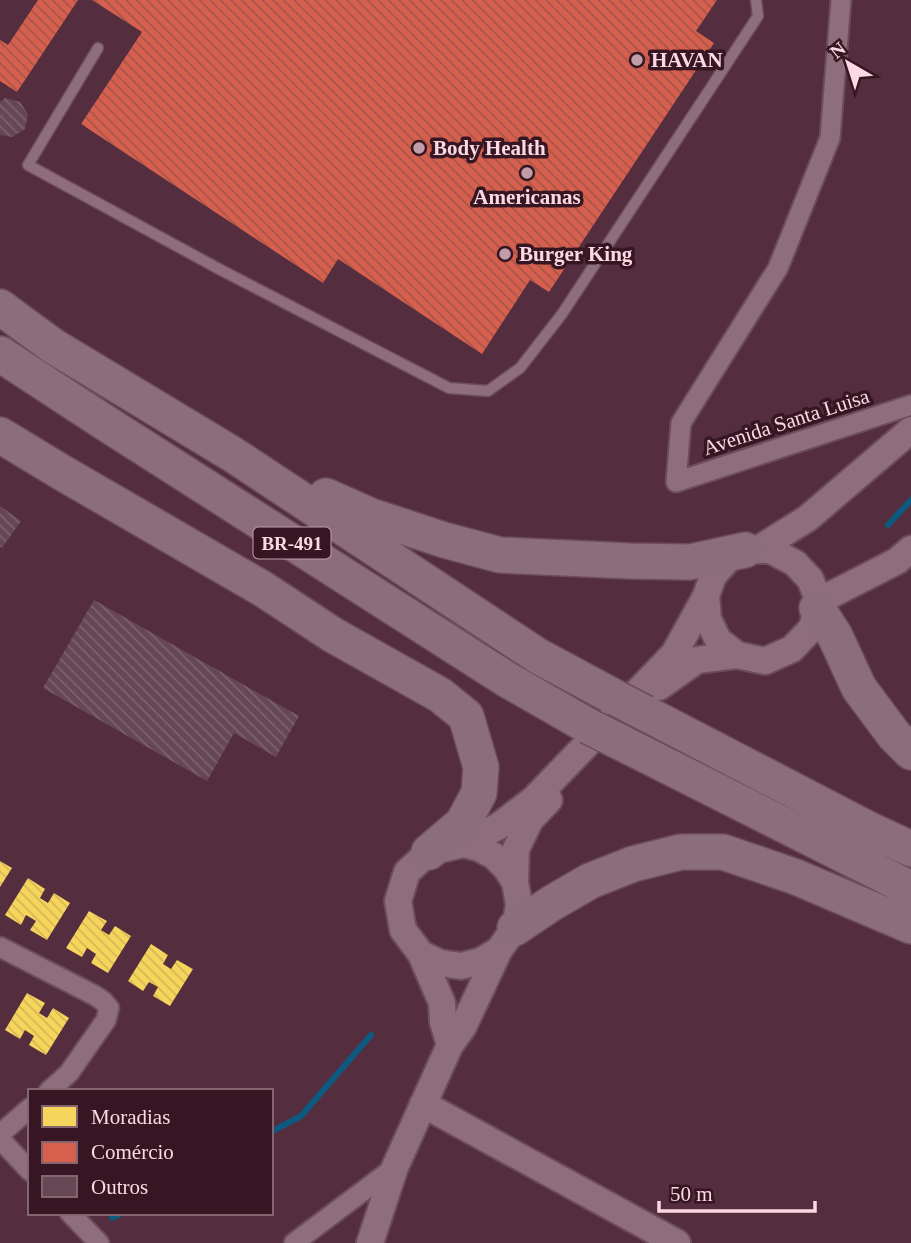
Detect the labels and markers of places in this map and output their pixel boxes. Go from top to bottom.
place label: HAVAN [651,48,723,72]
marker: HAVAN [629,52,645,68]
place label: Body Health [433,136,546,160]
marker: Body Health [411,140,427,156]
marker: Americanas [519,165,535,181]
place label: Americanas [473,185,581,209]
place label: Burger King [519,242,633,266]
marker: Burger King [497,246,513,262]

